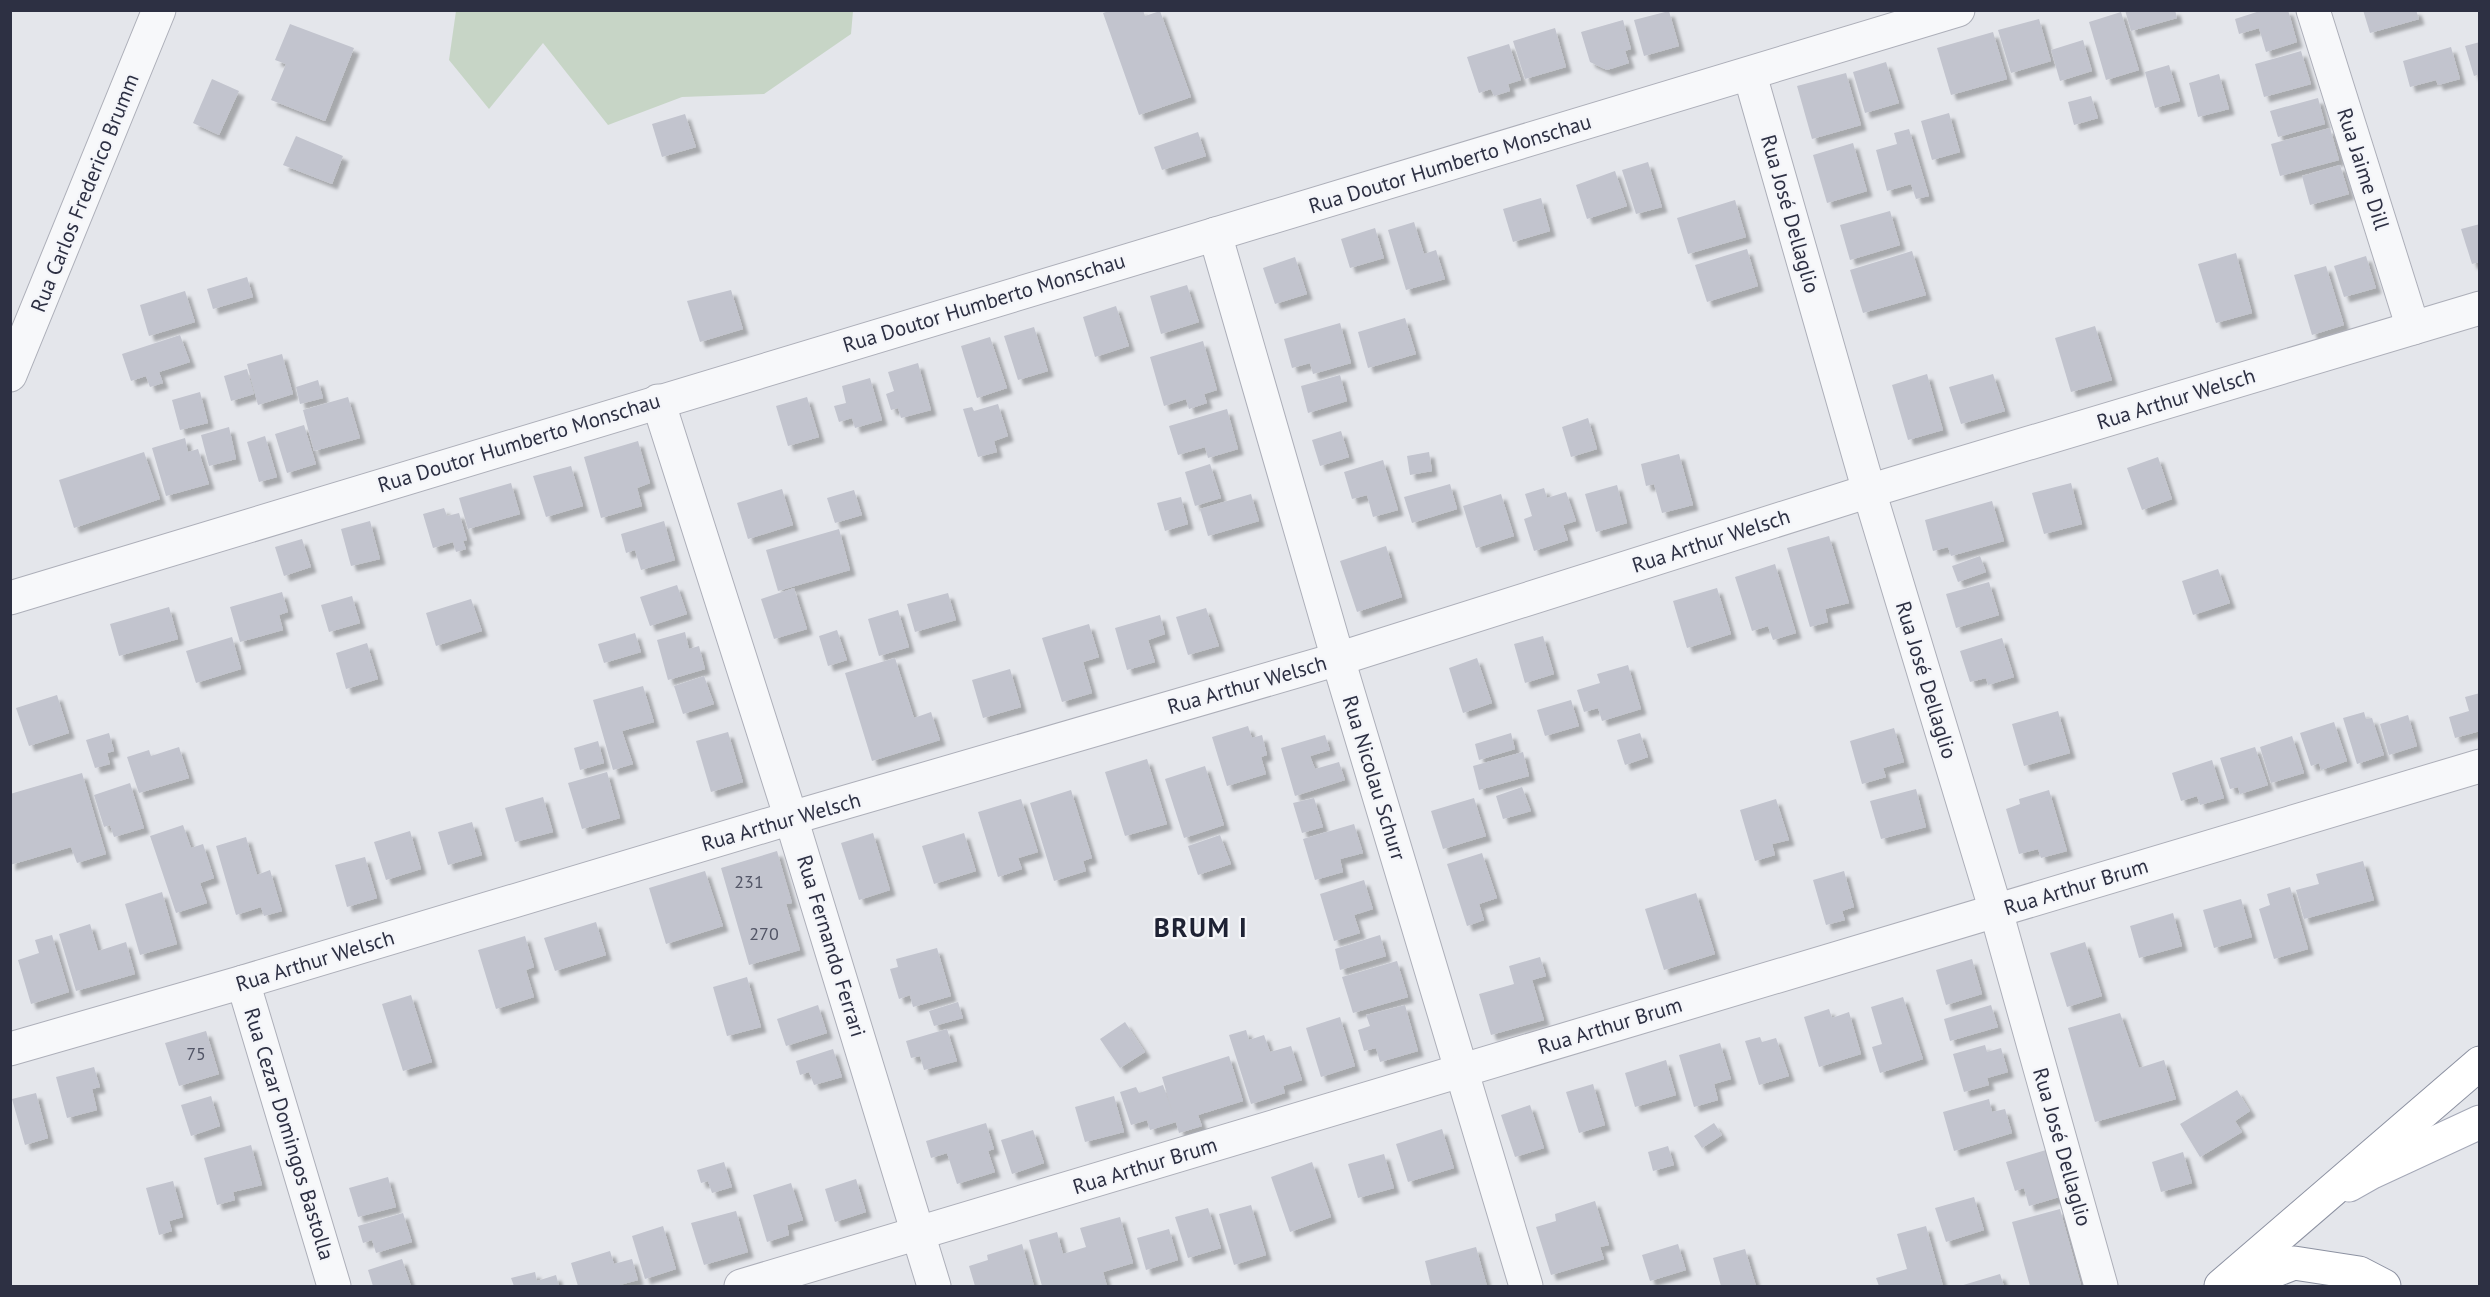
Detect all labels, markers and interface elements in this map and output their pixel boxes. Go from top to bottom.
street label: Rua Carlos Frederico Brumm [24,70,145,316]
street label: Rua Jaime Dill [2331,104,2396,233]
street label: Rua Doutor Humberto Monschau [1305,108,1594,219]
street label: Rua José Dellaglio [1755,132,1826,296]
street label: Rua Doutor Humberto Monschau [839,247,1128,358]
street label: Rua Arthur Welsch [2093,362,2258,435]
street label: Rua Doutor Humberto Monschau [374,387,663,498]
street label: Rua Arthur Welsch [1629,502,1793,579]
street label: Rua José Dellaglio [1890,598,1963,762]
street label: Rua Arthur Welsch [1164,649,1330,720]
street label: Rua Nicolau Schurr [1337,692,1412,863]
street label: Rua Arthur Welsch [698,786,864,857]
street label: Rua Fernando Ferrari [791,852,872,1040]
street label: Rua Arthur Brum [2000,852,2151,921]
house number: 231 [734,870,764,893]
district label: BRUM I [1154,910,1248,944]
house number: 270 [749,922,779,945]
street label: Rua Arthur Welsch [232,924,397,997]
street label: Rua Arthur Brum [1534,991,1685,1060]
street label: Rua Cezar Domingos Bastolla [238,1004,341,1263]
house number: 75 [186,1042,206,1065]
street label: Rua José Dellaglio [2027,1065,2098,1229]
street label: Rua Arthur Brum [1069,1131,1220,1200]

